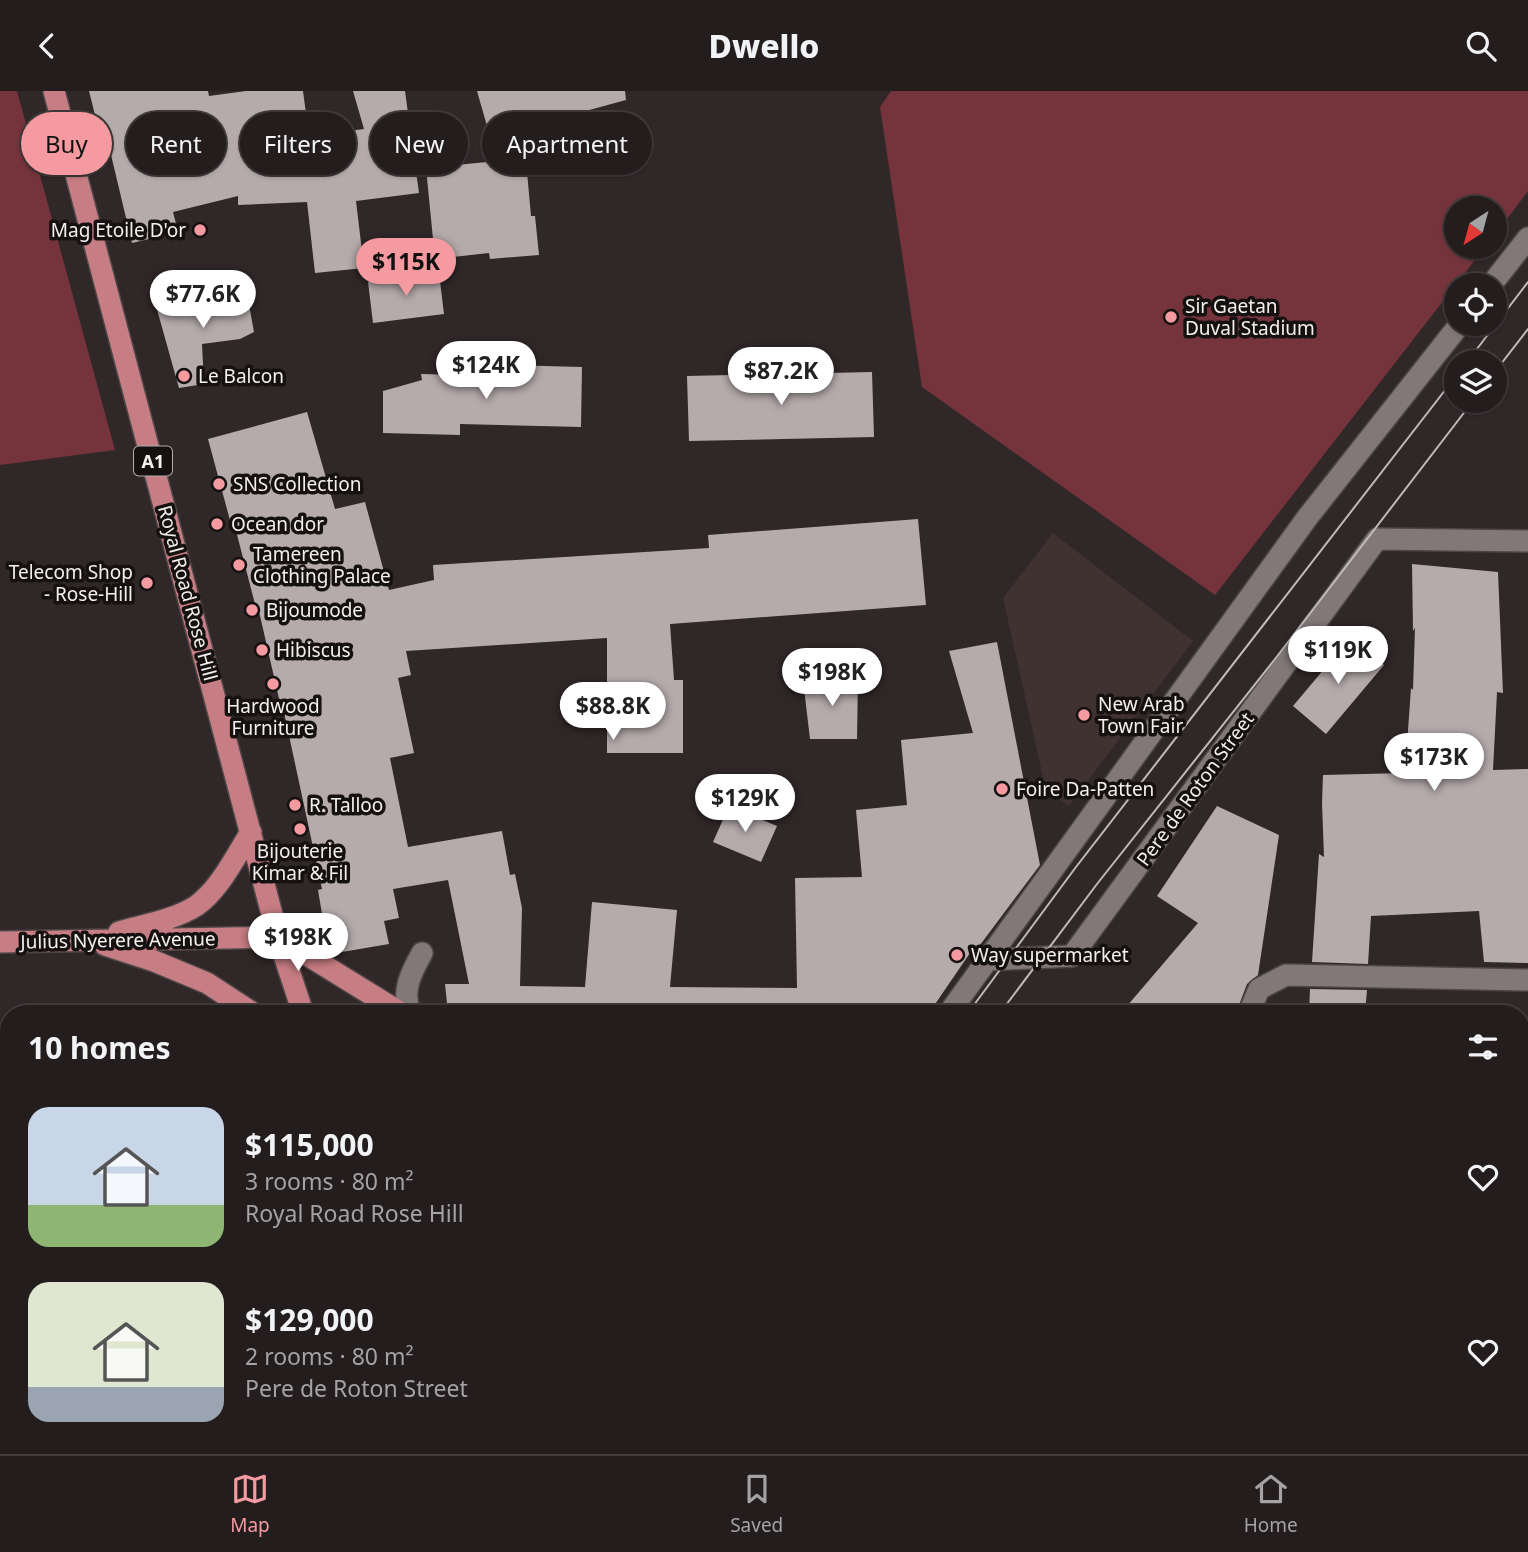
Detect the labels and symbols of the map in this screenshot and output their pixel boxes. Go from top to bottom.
north arrow [1444,196,1507,259]
place label: Mag Etoile D'or [51,217,186,243]
marker: Mag Etoile D'or [192,222,208,238]
pin: $115K [357,239,455,298]
pin: $77.6K [146,271,260,330]
place label: Sir Gaetan Duval Stadium [1185,293,1315,341]
marker: Sir Gaetan Duval Stadium [1163,309,1179,325]
pin: $124K [437,341,535,401]
pin: $87.2K [724,347,838,407]
place label: Le Balcon [198,363,284,389]
marker: Le Balcon [176,368,192,384]
road number: A1 [134,447,172,475]
place label: SNS Collection [233,471,361,497]
marker: SNS Collection [211,476,227,492]
street label: Royal Road Rose Hill [152,502,224,684]
place label: Ocean dor [231,511,324,537]
marker: Ocean dor [209,516,225,532]
place label: Tamereen Clothing Palace [253,541,391,589]
marker: Tamereen Clothing Palace [231,557,247,573]
place label: Telecom Shop - Rose-Hill [9,559,133,607]
marker: Telecom Shop - Rose-Hill [139,575,155,591]
place label: Bijoumode [266,597,363,623]
marker: Bijoumode [244,602,260,618]
pin: $119K [1289,627,1387,686]
place label: Hibiscus [276,637,351,663]
marker: Hibiscus [254,642,270,658]
pin: $198K [783,649,881,708]
marker: Hardwood Furniture [265,676,281,692]
pin: $88.8K [556,683,670,742]
place label: New Arab Town Fair [1098,691,1185,739]
place label: Hardwood Furniture [226,693,320,741]
marker: New Arab Town Fair [1076,707,1092,723]
street label: Pere de Roton Street [1130,707,1260,871]
pin: $173K [1385,733,1483,793]
pin: $129K [696,775,794,834]
place label: Foire Da-Patten [1016,776,1154,802]
marker: Foire Da-Patten [994,781,1010,797]
place label: R. Talloo [309,792,383,818]
marker: R. Talloo [287,797,303,813]
marker: Bijouterie Kimar & Fil [292,821,308,837]
place label: Bijouterie Kimar & Fil [252,838,348,886]
pin: $198K [249,913,347,973]
street label: Julius Nyerere Avenue [18,925,216,955]
place label: Way supermarket [971,942,1129,968]
marker: Way supermarket [949,947,965,963]

